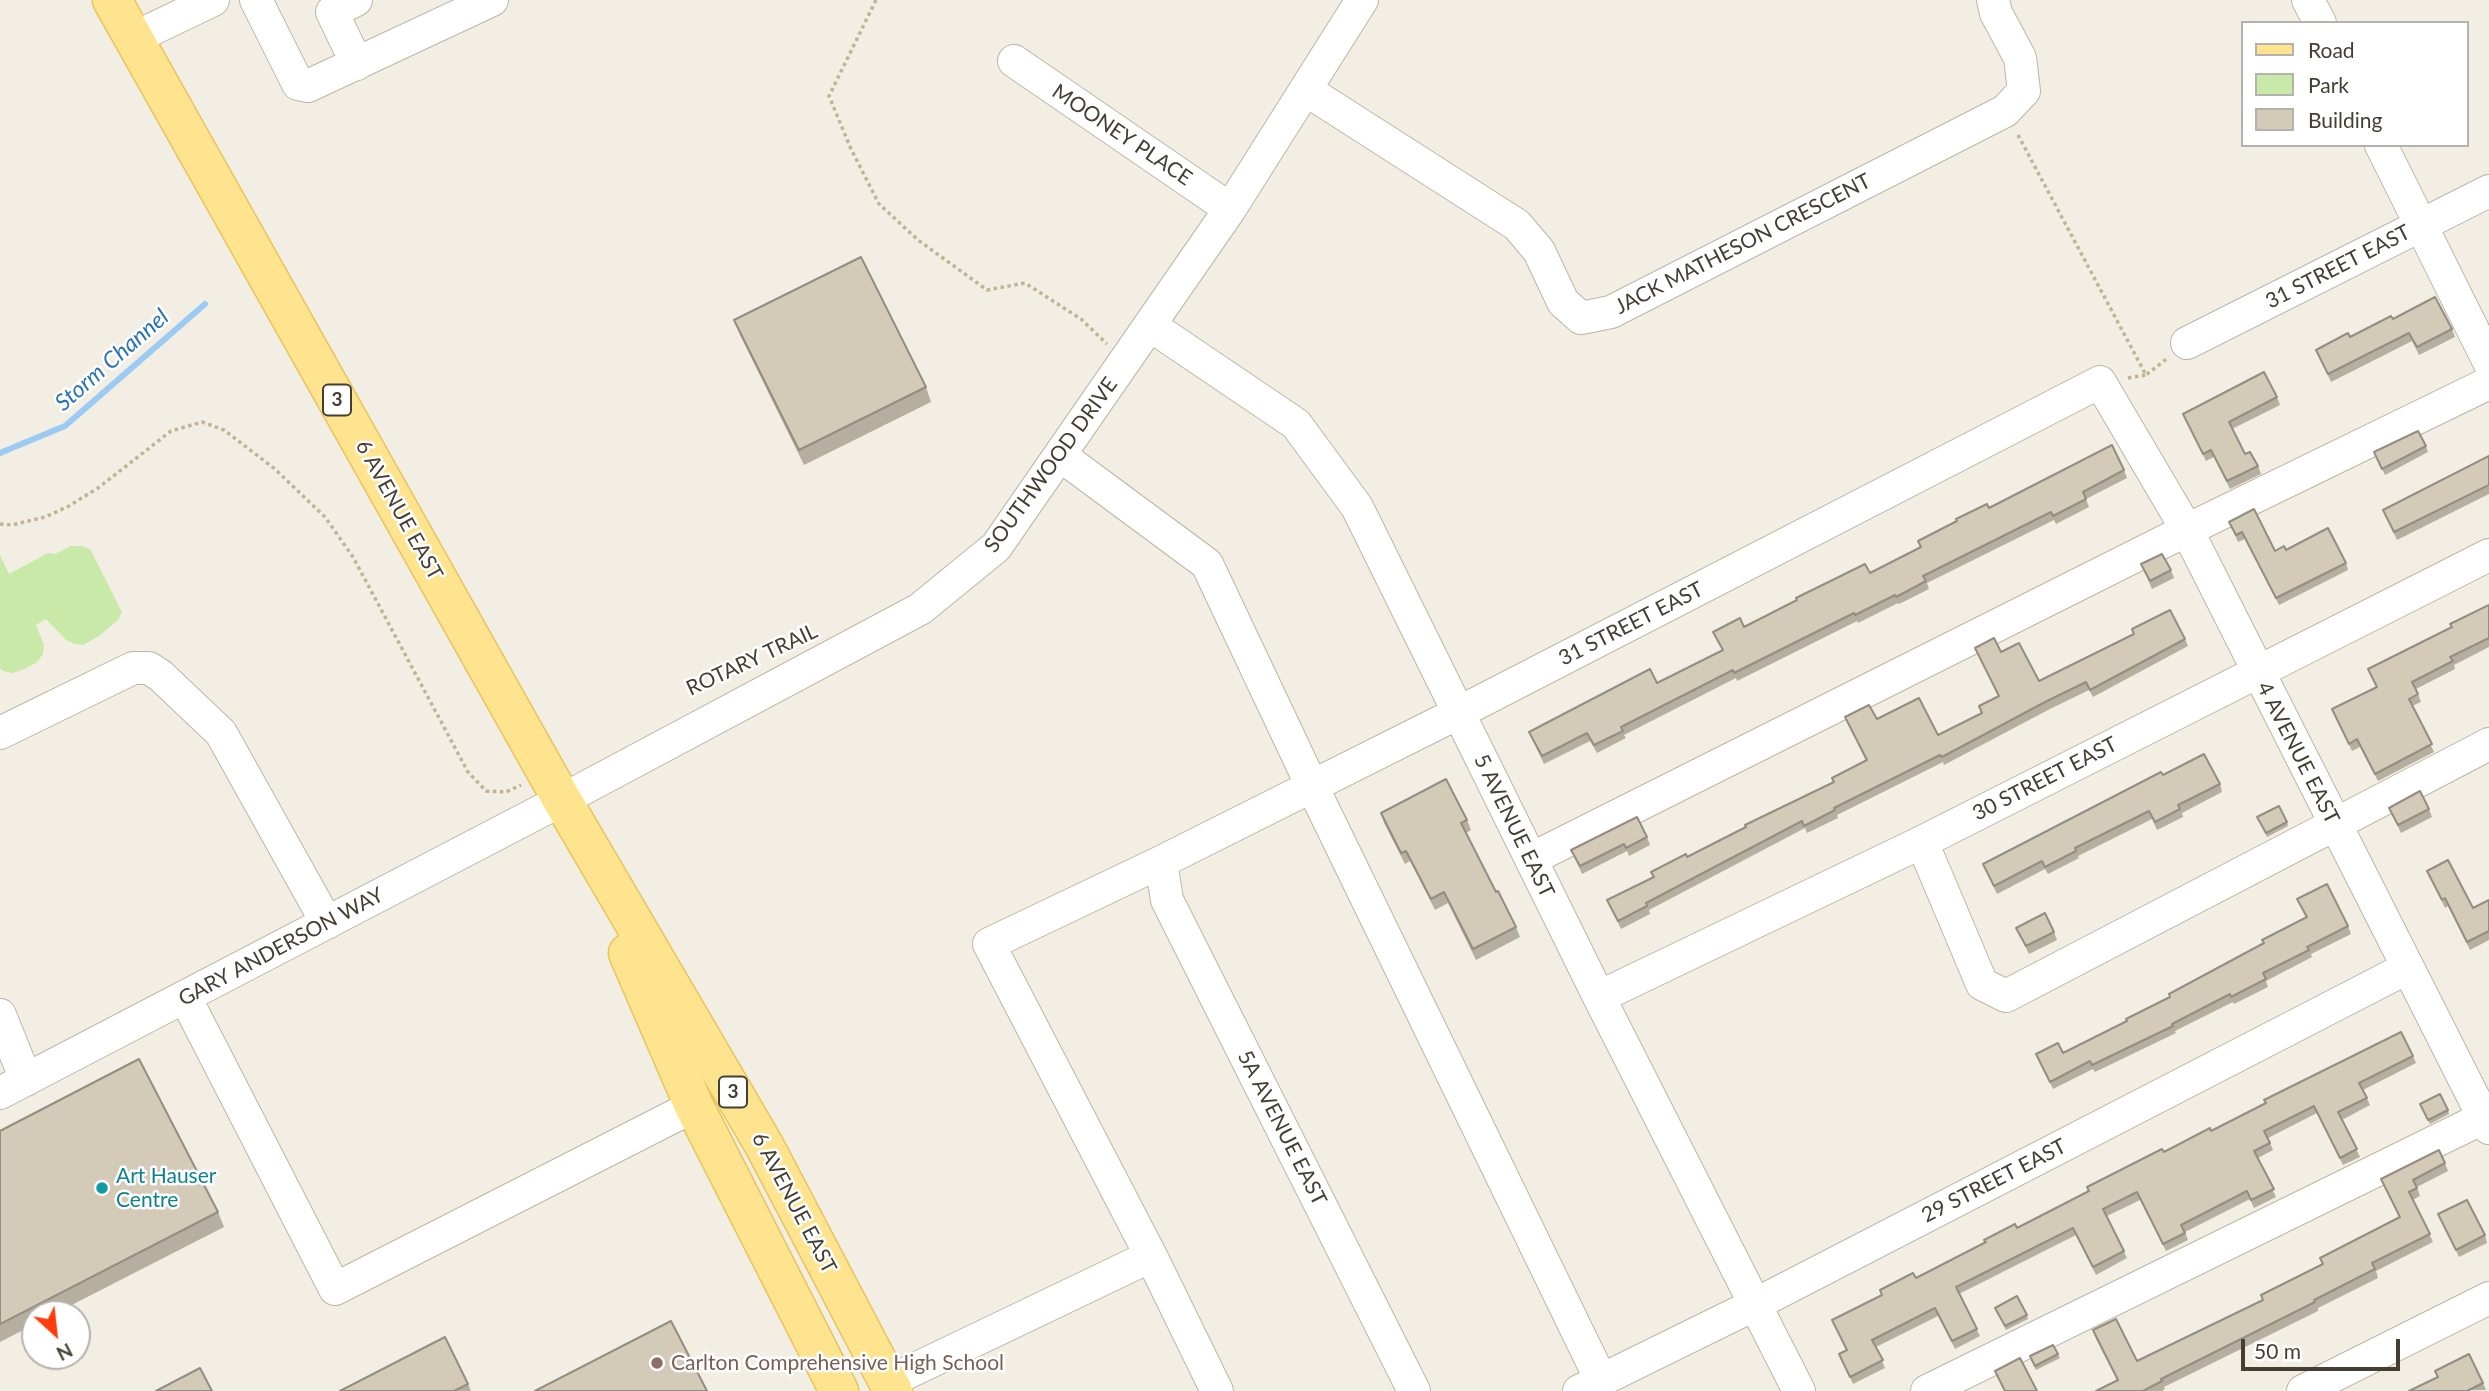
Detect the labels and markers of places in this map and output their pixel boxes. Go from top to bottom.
place label: Art Hauser Centre [116,1163,216,1213]
marker: Art Hauser Centre [94,1180,110,1196]
place label: Carlton Comprehensive High School [671,1350,1004,1376]
marker: Carlton Comprehensive High School [649,1355,665,1371]

